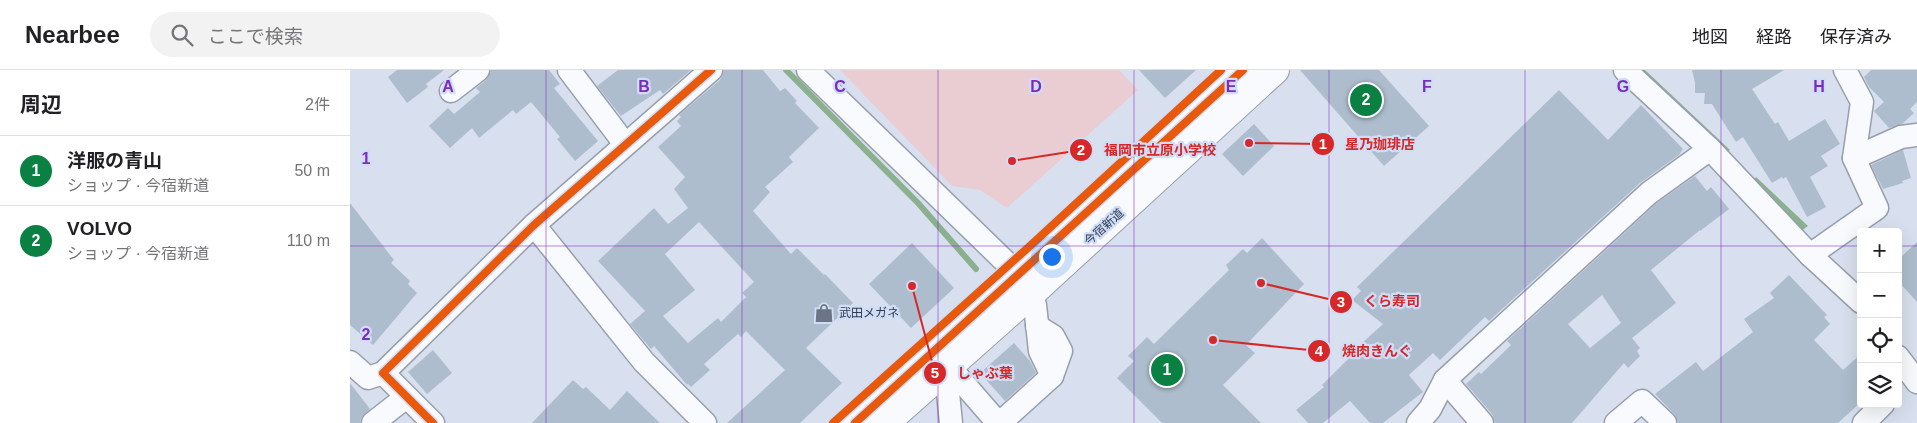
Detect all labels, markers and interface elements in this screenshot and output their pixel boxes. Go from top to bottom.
search box [150,12,500,57]
text: Nearbee [25,21,120,48]
icon: search [168,21,196,49]
text: ここで検索 [208,26,303,47]
text: 地図 [1692,27,1728,47]
text: 経路 [1756,27,1792,47]
text: 保存済み [1820,27,1892,47]
text: A [442,78,454,95]
text: B [638,78,650,95]
text: C [834,78,846,95]
text: D [1030,78,1042,95]
text: E [1226,78,1237,95]
text: F [1422,78,1432,95]
text: G [1617,78,1629,95]
text: H [1813,78,1825,95]
pin: 2 [1350,81,1382,119]
text: 周辺 [20,93,62,116]
text: 2件 [305,96,330,113]
callout: 星乃珈琲店 [1310,129,1425,158]
callout: 福岡市立原小学校 [1069,135,1226,164]
text: 1 [1319,135,1327,152]
text: 星乃珈琲店 [1345,136,1415,152]
text: 2 [1077,141,1085,158]
text: 福岡市立原小学校 [1104,142,1216,158]
text: 洋服の青山 [67,150,162,171]
text: 1 [362,150,371,167]
text: 1 [32,162,40,179]
text: 50 m [294,162,330,179]
text: ショップ · 今宿新道 [67,177,209,194]
street label: 今宿新道 [1081,206,1127,248]
text: VOLVO [67,218,132,239]
map controls [1857,228,1902,408]
button: + [1857,228,1902,273]
text: 2 [32,232,40,249]
text: 110 m [287,232,330,249]
your location [1039,244,1065,270]
text: ショップ · 今宿新道 [67,245,209,262]
button: − [1857,273,1902,318]
callout: くら寿司 [1329,287,1430,316]
text: 3 [1337,293,1345,310]
text: くら寿司 [1364,293,1420,309]
shop icon: 武田メガネ [813,302,835,324]
place label: 武田メガネ [839,306,899,320]
button: locate [1857,318,1902,363]
text: 2 [362,326,371,343]
callout: 焼肉きんぐ [1307,337,1422,366]
text: 4 [1315,342,1324,359]
text: 焼肉きんぐ [1342,343,1412,359]
pin: 1 [1151,351,1183,389]
callout: しゃぶ葉 [922,358,1023,387]
button: layers [1857,363,1902,408]
text: 5 [931,364,939,381]
text: しゃぶ葉 [957,365,1013,381]

